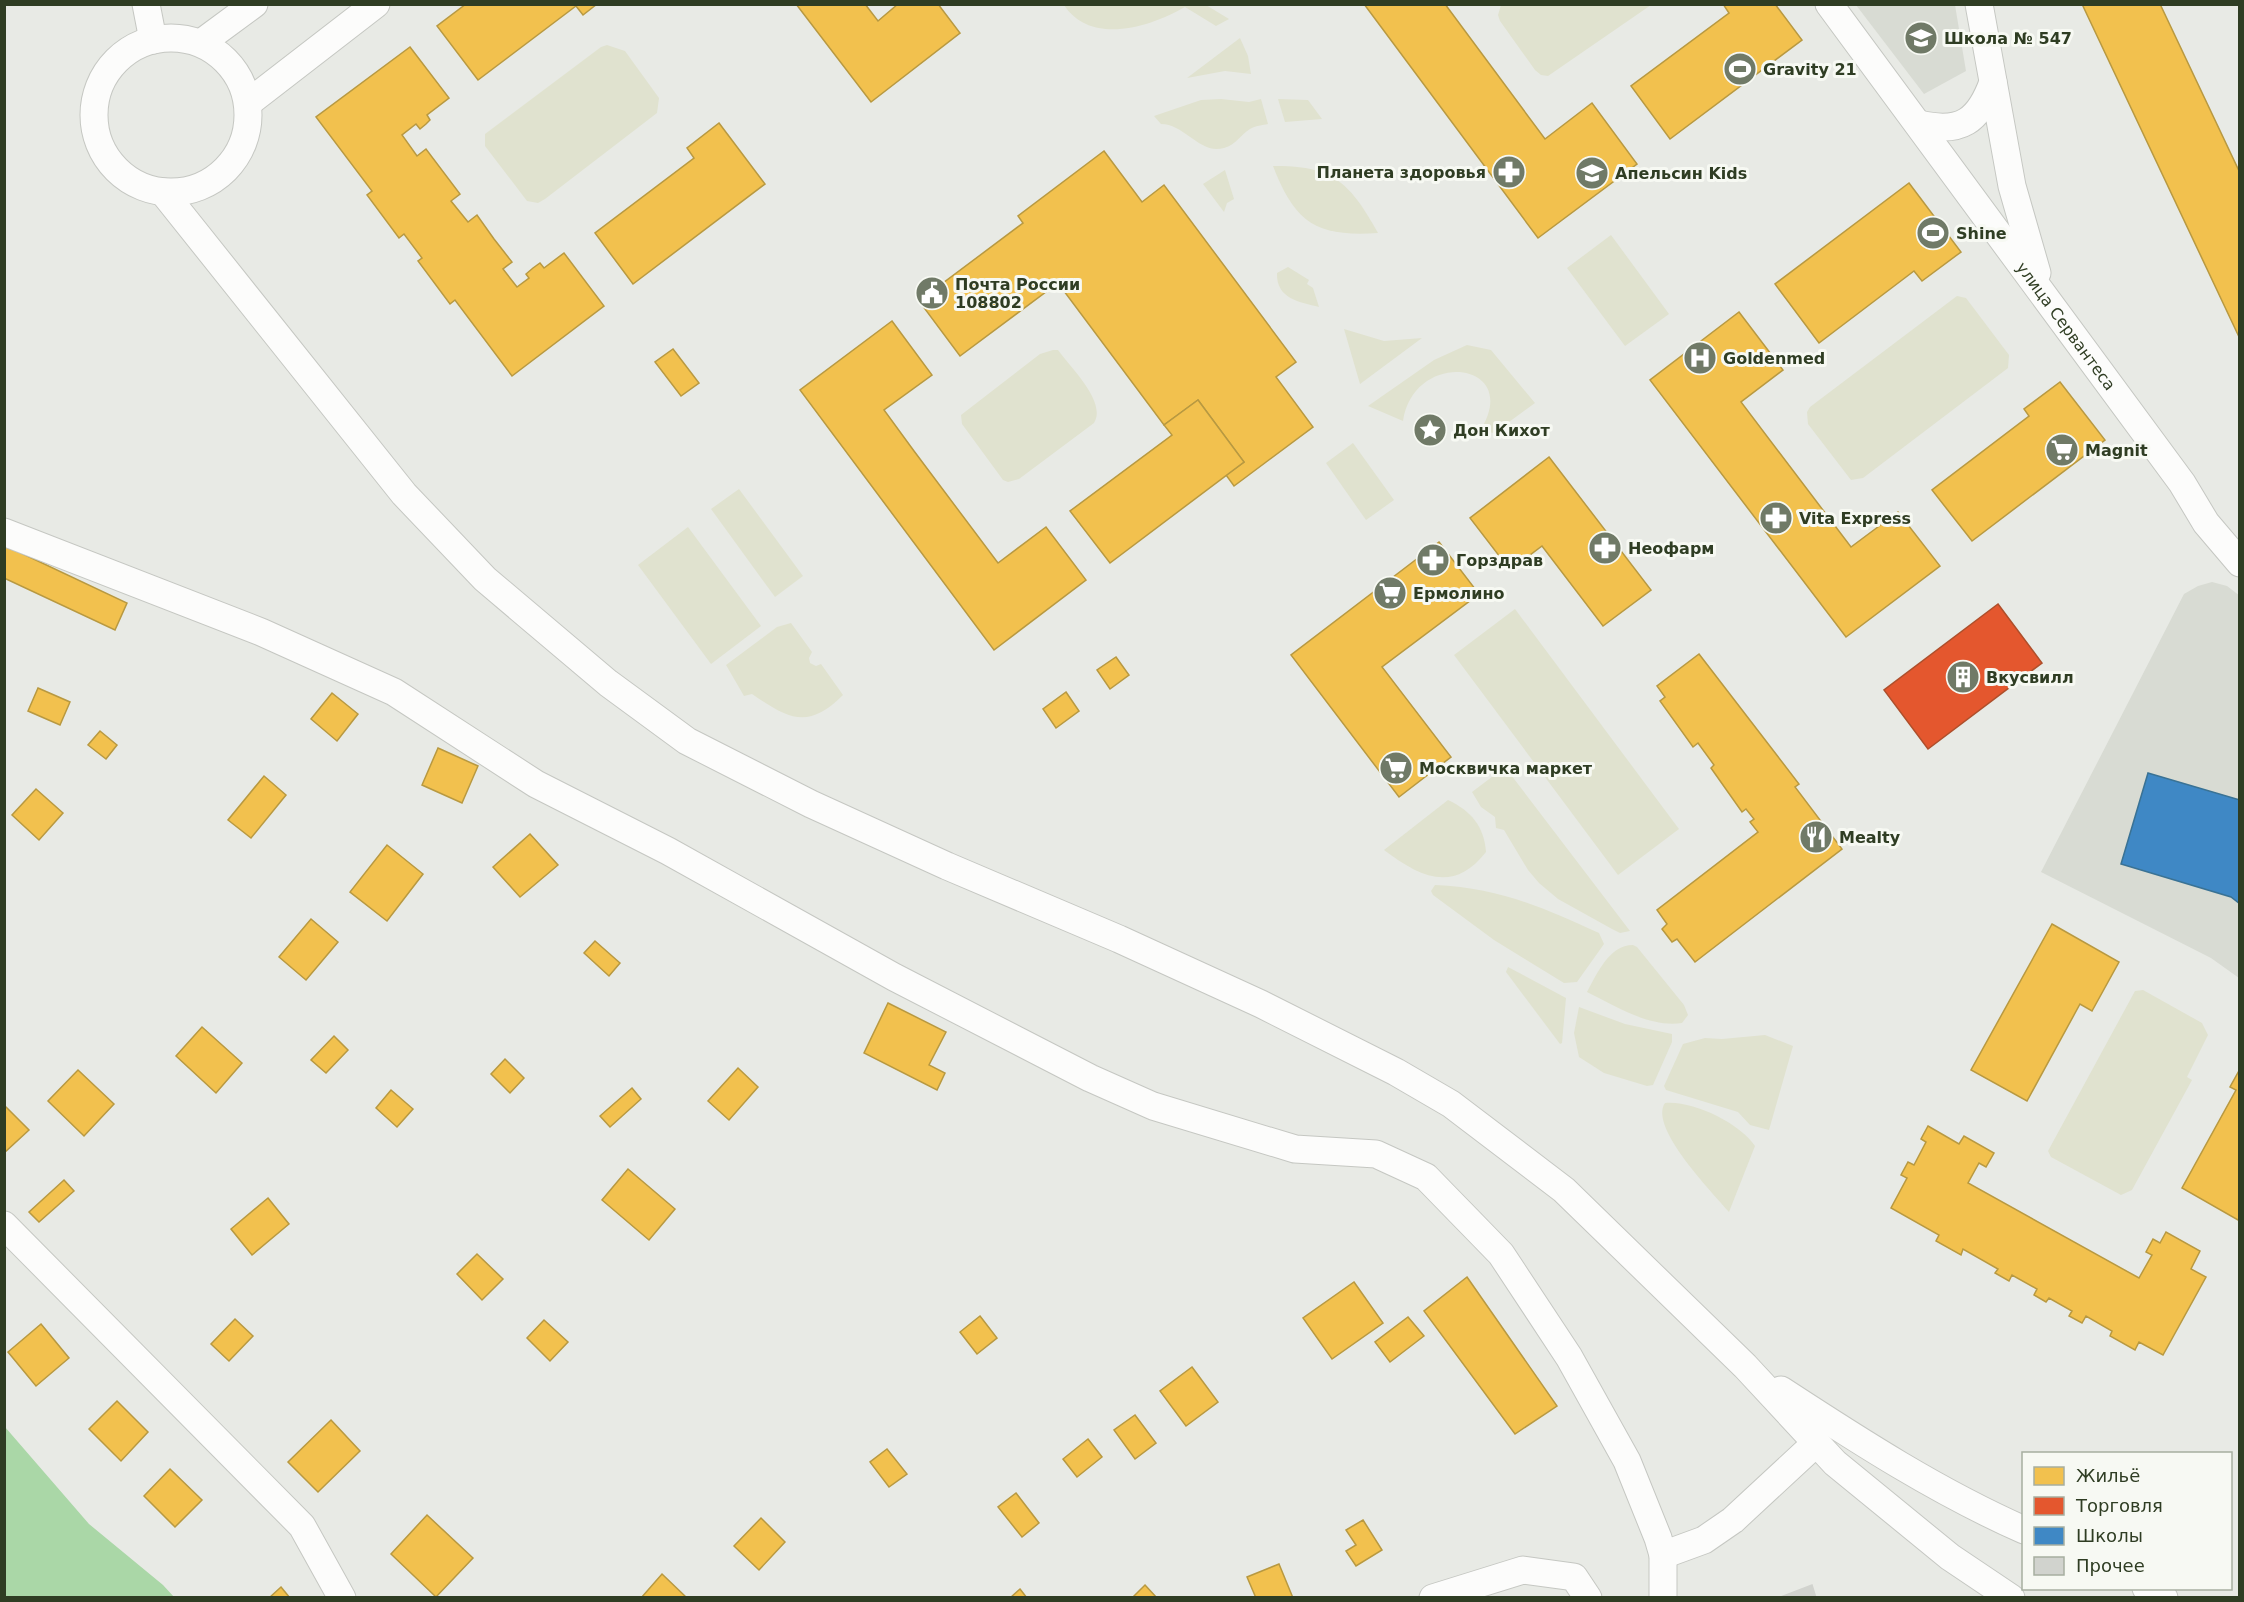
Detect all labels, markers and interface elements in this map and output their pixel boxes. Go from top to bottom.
school or university icon: Школа № 547 [1903,20,1939,56]
place label: Школа № 547 [1944,29,2072,48]
sports icon: Gravity 21 [1722,51,1758,87]
place label: Gravity 21 [1763,60,1857,79]
pharmacy icon: Планета здоровья [1491,154,1527,190]
school or university icon: Апельсин Kids [1574,155,1610,191]
place label: Планета здоровья [1316,163,1486,182]
place label: Апельсин Kids [1615,164,1747,183]
sports icon: Shine [1915,215,1951,251]
place label: Shine [1956,224,2007,243]
street label: улица Сервантеса [2012,258,2119,394]
public building icon: Почта России 108802 [914,275,950,311]
place label: Почта России 108802 [955,275,1080,312]
hospital icon: Goldenmed [1682,340,1718,376]
place label: Goldenmed [1723,349,1825,368]
place icon: Дон Кихот [1412,412,1448,448]
place label: Дон Кихот [1453,421,1550,440]
supermarket icon: Magnit [2044,432,2080,468]
place label: Magnit [2085,441,2148,460]
pharmacy icon: Vita Express [1758,500,1794,536]
place label: Vita Express [1799,509,1911,528]
pharmacy icon: Неофарм [1587,530,1623,566]
place label: Неофарм [1628,539,1714,558]
pharmacy icon: Горздрав [1415,542,1451,578]
place label: Горздрав [1456,551,1543,570]
supermarket icon: Ермолино [1372,575,1408,611]
place label: Ермолино [1413,584,1504,603]
building icon: Вкусвилл [1945,659,1981,695]
place label: Вкусвилл [1986,668,2074,687]
supermarket icon: Москвичка маркет [1378,750,1414,786]
place label: Москвичка маркет [1419,759,1593,778]
restaurant icon: Mealty [1798,819,1834,855]
place label: Mealty [1839,828,1901,847]
legend [2022,1452,2232,1590]
text: Жильё [2076,1465,2140,1486]
text: Торговля [2075,1495,2163,1516]
text: Школы [2076,1525,2143,1546]
text: Прочее [2076,1555,2145,1576]

